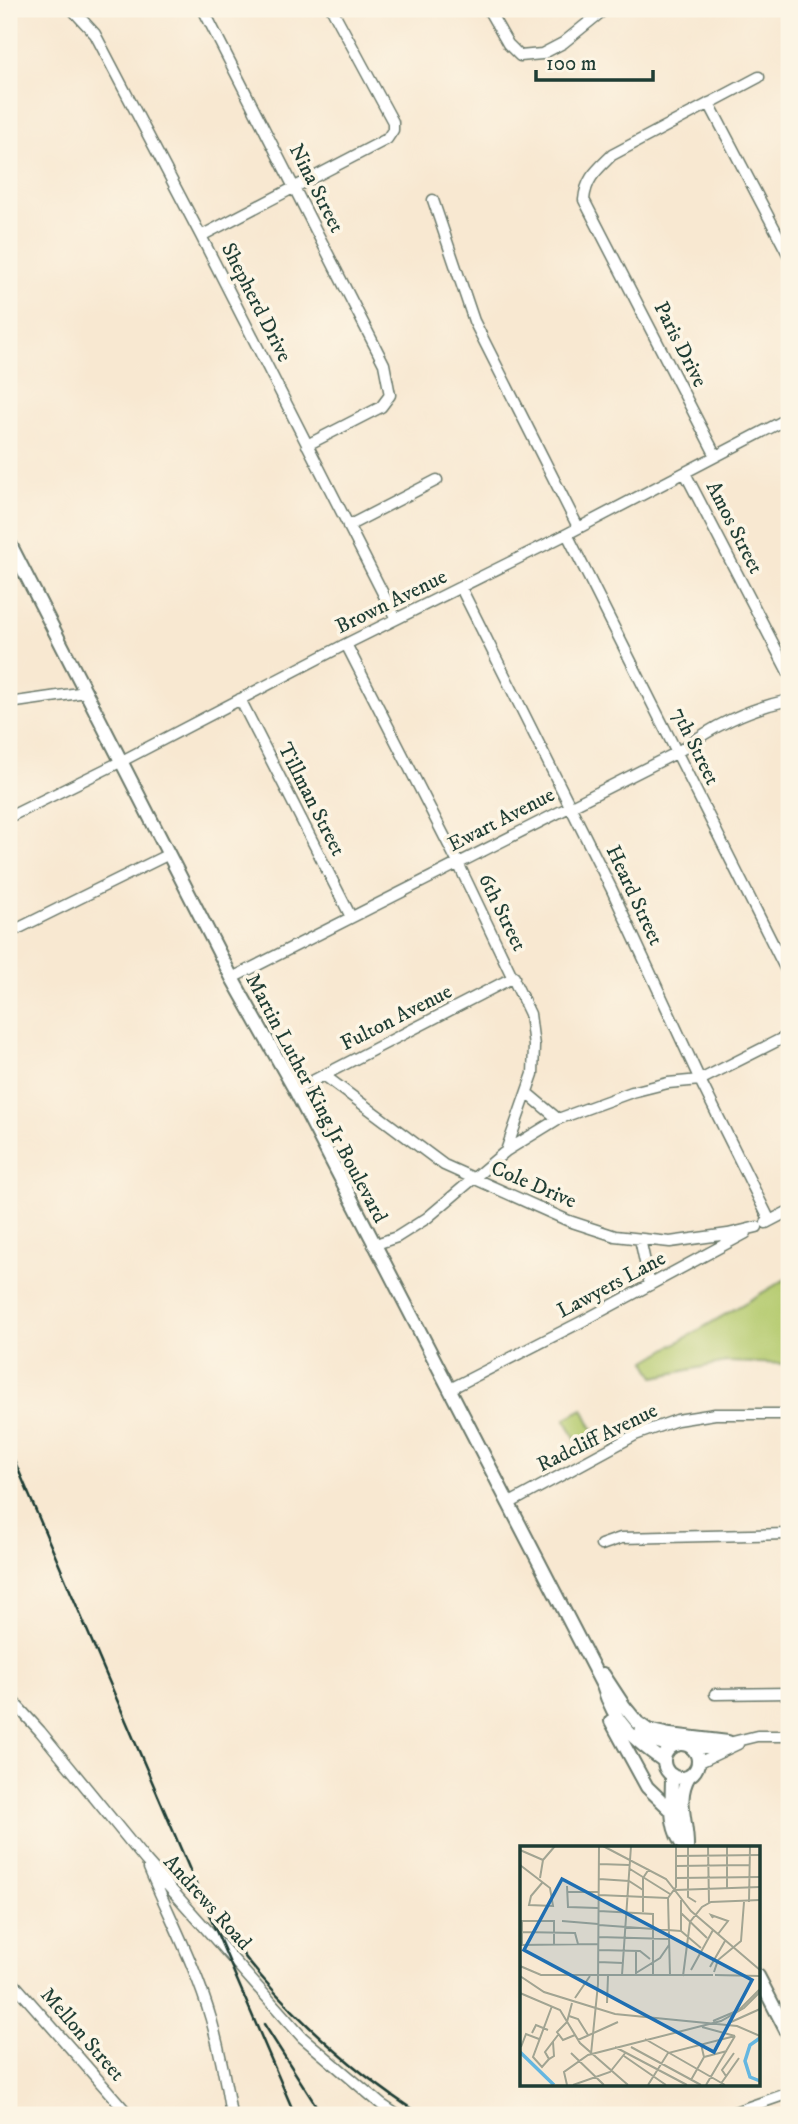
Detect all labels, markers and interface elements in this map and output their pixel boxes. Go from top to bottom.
scale bar [536,38,653,82]
text: 100 m [546,51,597,77]
street label: Nina Street [283,140,350,237]
street label: Shepherd Drive [215,239,297,367]
street label: Paris Drive [648,297,713,392]
street label: Amos Street [700,477,769,578]
street label: Brown Avenue [332,564,452,640]
street label: 7th Street [665,703,725,790]
street label: Tillman Street [271,738,351,861]
street label: Ewart Avenue [444,782,559,858]
street label: Heard Street [600,841,669,950]
street label: 6th Street [472,870,532,956]
street label: Martin Luther King Jr Boulevard [239,969,393,1228]
street label: Fulton Avenue [336,979,457,1057]
street label: Cole Drive [487,1155,581,1215]
street label: Lawyers Lane [553,1245,670,1324]
street label: Radcliff Avenue [533,1397,662,1478]
inset map [520,1846,760,2086]
street label: Andrews Road [158,1850,257,1956]
street label: Mellon Street [35,1983,130,2087]

